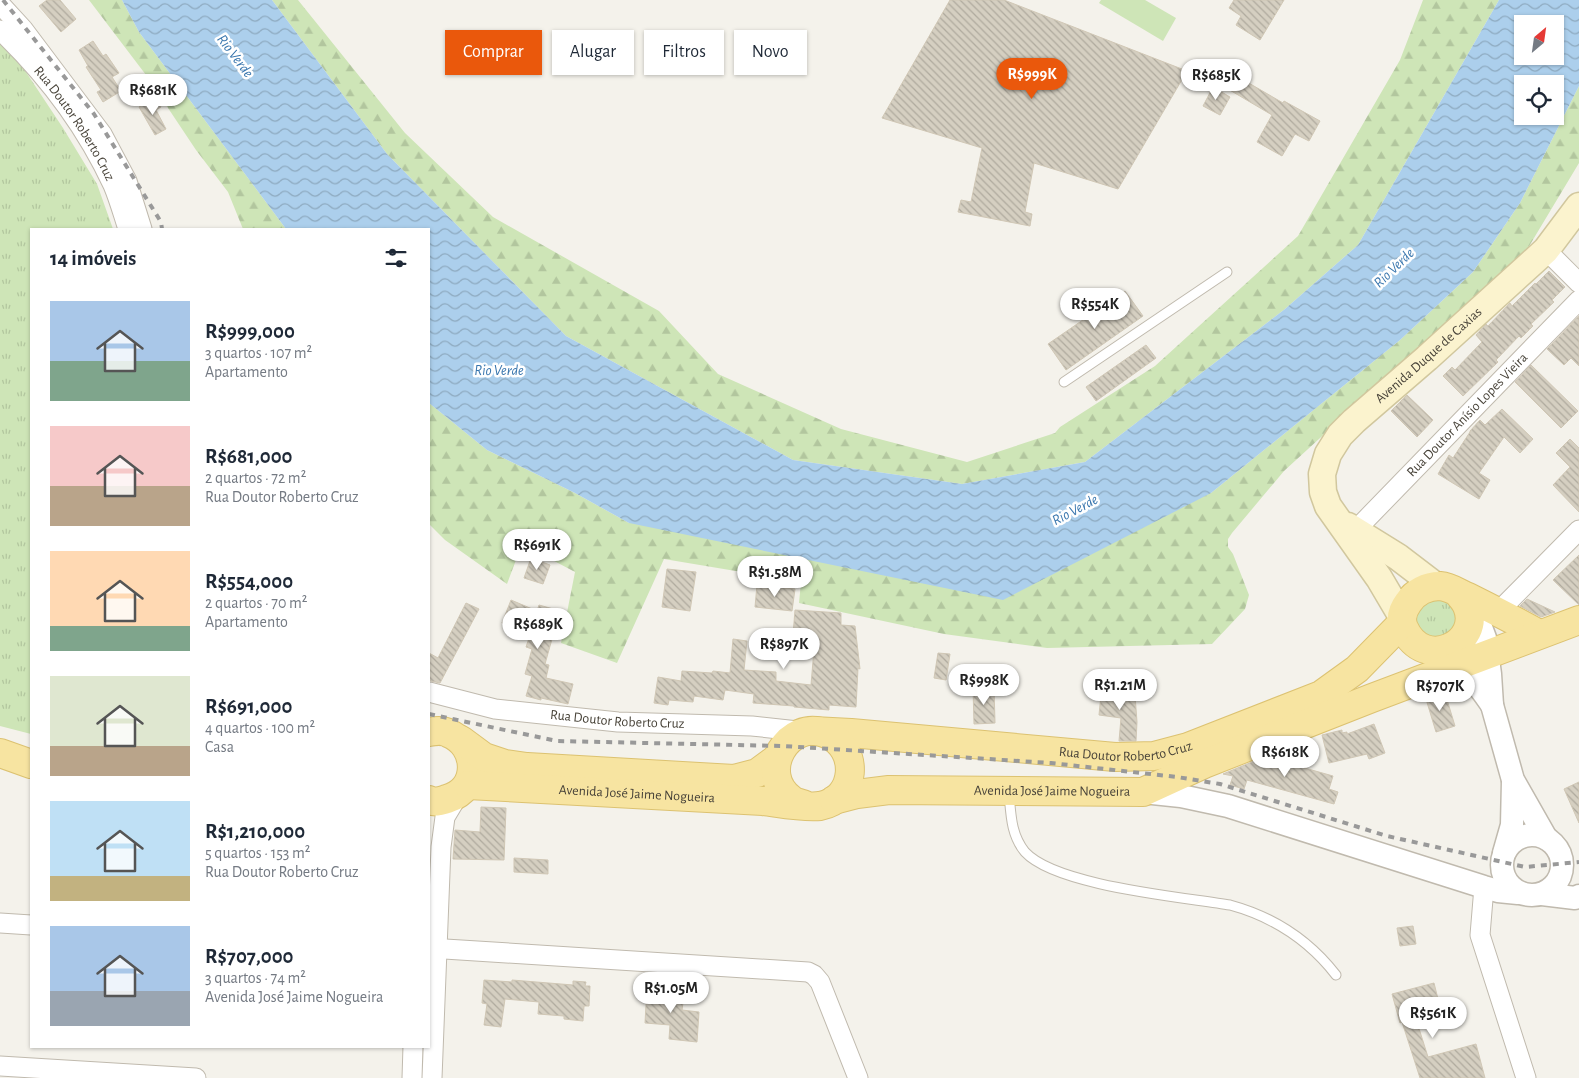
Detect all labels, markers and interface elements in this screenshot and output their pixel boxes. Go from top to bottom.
north arrow [1514,15,1564,65]
map controls [1514,15,1564,125]
chip: Comprar [445,30,542,75]
chip: Alugar [552,30,634,75]
chip: Filtros [644,30,724,75]
chip: Novo [734,30,807,75]
water label: Rio Verde [214,32,256,81]
pin: R$999K [991,58,1073,100]
pin: R$685K [1175,58,1257,101]
street label: Rua Doutor Roberto Cruz [31,64,117,183]
text: R$999K [1007,66,1057,82]
text: R$685K [1192,67,1240,83]
pin: R$681K [112,74,194,116]
button: locate [1514,75,1564,125]
text: R$681K [129,82,177,98]
icon: filters [382,244,410,272]
water label: Rio Verde [1371,245,1417,291]
text: 14 imóveis [50,248,136,269]
pin: R$554K [1054,288,1136,330]
text: R$554K [1071,296,1119,312]
street label: Avenida Duque de Caxias [1373,305,1485,406]
icon: home [90,321,150,381]
text: R$999,000 [205,321,295,342]
text: 3 quartos · 107 m² [205,345,312,361]
street label: Rua Doutor Anísio Lopes Vieira [1404,350,1531,480]
water label: Rio Verde [474,363,524,378]
text: Apartamento [205,364,288,380]
icon: home [90,446,150,506]
text: R$681,000 [205,446,293,467]
text: 2 quartos · 72 m² [205,470,306,486]
text: Rua Doutor Roberto Cruz [205,489,359,505]
water label: Rio Verde [1050,492,1101,528]
pin: R$691K [496,528,578,571]
text: R$691K [513,537,561,553]
pin: R$1.58M [729,556,821,598]
text: R$1.58M [748,564,802,580]
icon: home [90,571,150,631]
text: R$554,000 [205,571,293,592]
text: 2 quartos · 70 m² [205,595,307,611]
pin: R$689K [497,608,579,650]
text: Apartamento [205,614,288,630]
text: R$689K [513,616,563,632]
pin: R$897K [743,628,825,670]
text: R$897K [760,636,808,652]
pin: R$998K [943,664,1025,706]
pin: R$1.21M [1074,668,1166,711]
pin: R$707K [1399,670,1481,712]
text: R$998K [959,672,1009,688]
text: R$1.21M [1094,677,1146,693]
text: R$707K [1416,678,1464,694]
icon: home [90,696,150,756]
text: R$691,000 [205,696,292,717]
street label: Rua Doutor Roberto Cruz [549,708,685,731]
text: 4 quartos · 100 m² [205,720,315,736]
pin: R$618K [1244,736,1326,778]
text: Casa [205,739,234,755]
street label: Rua Doutor Roberto Cruz [1058,739,1194,764]
text: R$618K [1261,744,1309,760]
street label: Avenida José Jaime Nogueira [558,783,716,805]
street label: Avenida José Jaime Nogueira [974,784,1131,799]
icon: home [90,821,150,881]
text: R$1,210,000 [205,821,305,842]
text: 5 quartos · 153 m² [205,845,310,861]
text: Rua Doutor Roberto Cruz [205,864,359,880]
icon: home [90,946,150,1006]
text: R$707,000 [205,946,294,967]
text: 3 quartos · 74 m² [205,970,306,986]
pin: R$1.05M [625,972,717,1014]
text: R$1.05M [644,980,698,996]
text: Avenida José Jaime Nogueira [205,989,384,1005]
pin: R$561K [1392,996,1474,1039]
text: R$561K [1410,1005,1456,1021]

